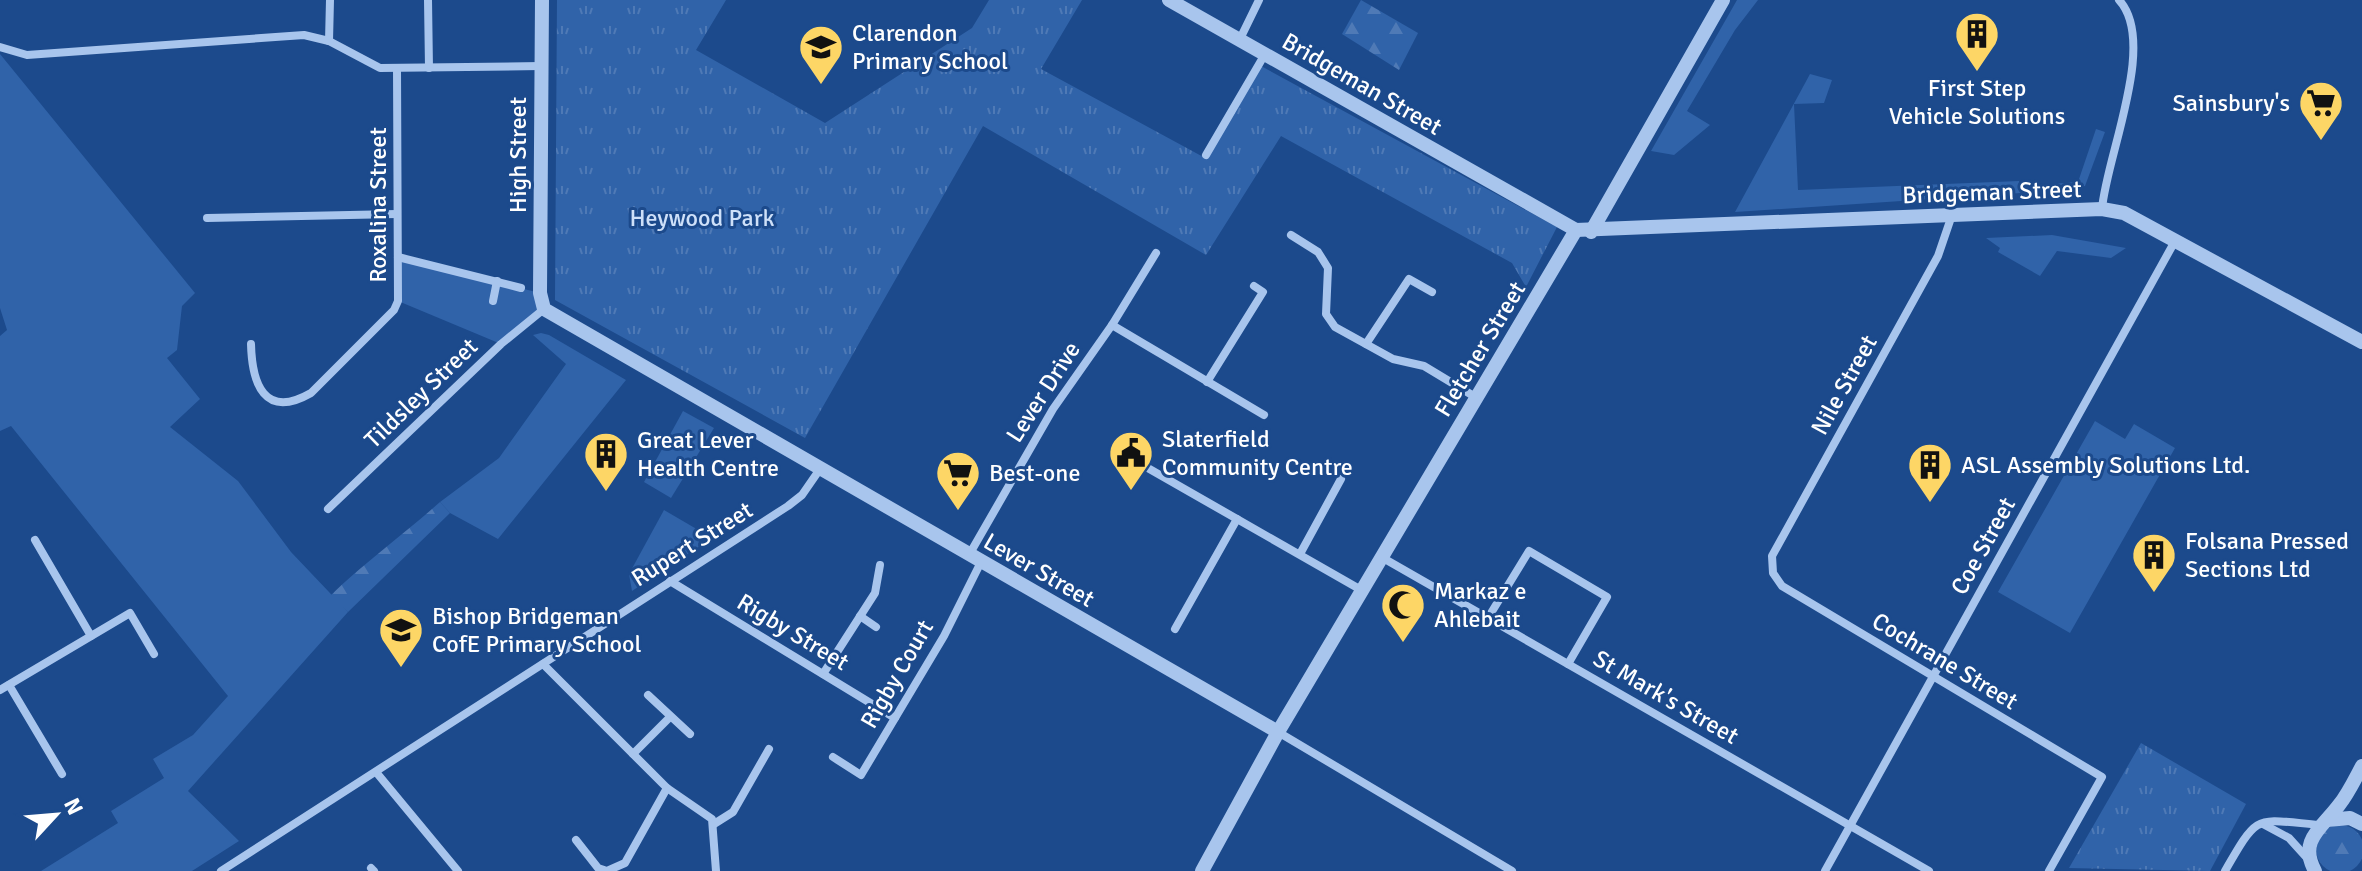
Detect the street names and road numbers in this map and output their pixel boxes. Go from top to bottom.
street label: Bridgeman Street [1277,26,1447,142]
street label: High Street [503,97,533,213]
street label: Roxalina Street [363,127,393,283]
street label: Bridgeman Street [1902,174,2082,210]
street label: Fletcher Street [1428,276,1532,422]
street label: Nile Street [1804,330,1884,440]
street label: Tildsley Street [358,332,484,454]
street label: Lever Drive [999,336,1087,448]
street label: Coe Street [1944,492,2022,600]
street label: Rupert Street [626,495,758,593]
street label: Lever Street [978,526,1100,614]
street label: Rigby Street [732,587,854,677]
street label: Cochrane Street [1867,606,2023,716]
street label: Rigby Court [854,614,940,734]
street label: St Mark's Street [1588,643,1744,751]

